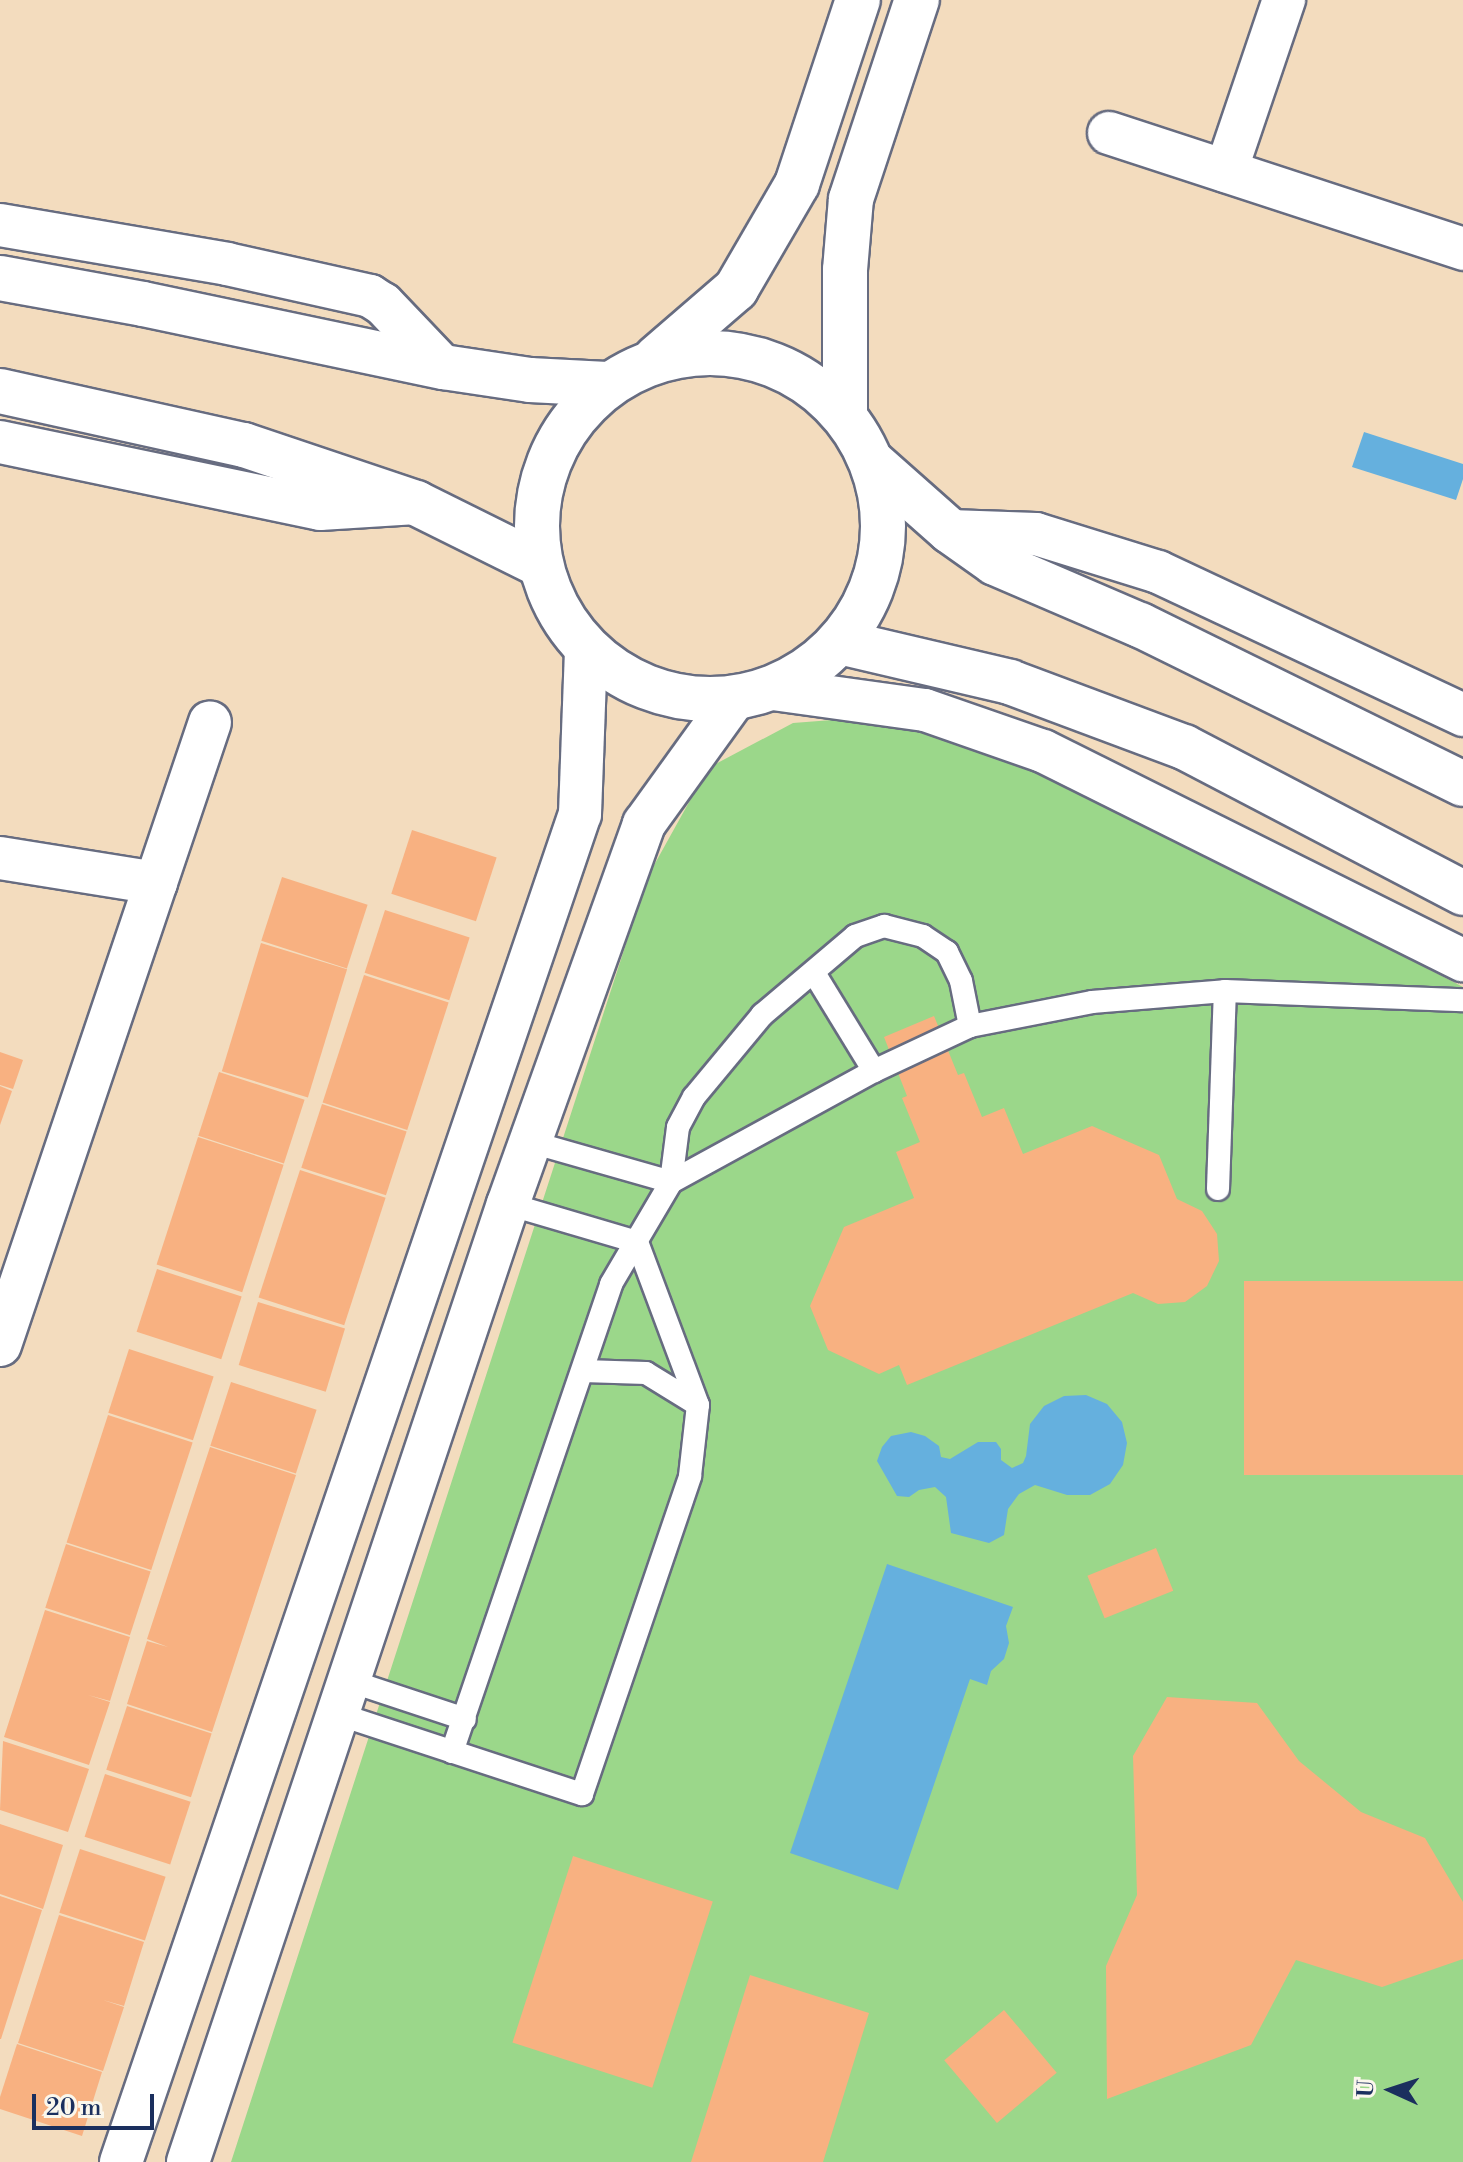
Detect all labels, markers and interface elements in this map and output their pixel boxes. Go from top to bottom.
north arrow [1351,2050,1431,2130]
scale bar [36,2078,158,2128]
text: U [1353,2080,1380,2098]
text: 20 m [46,2093,102,2123]

